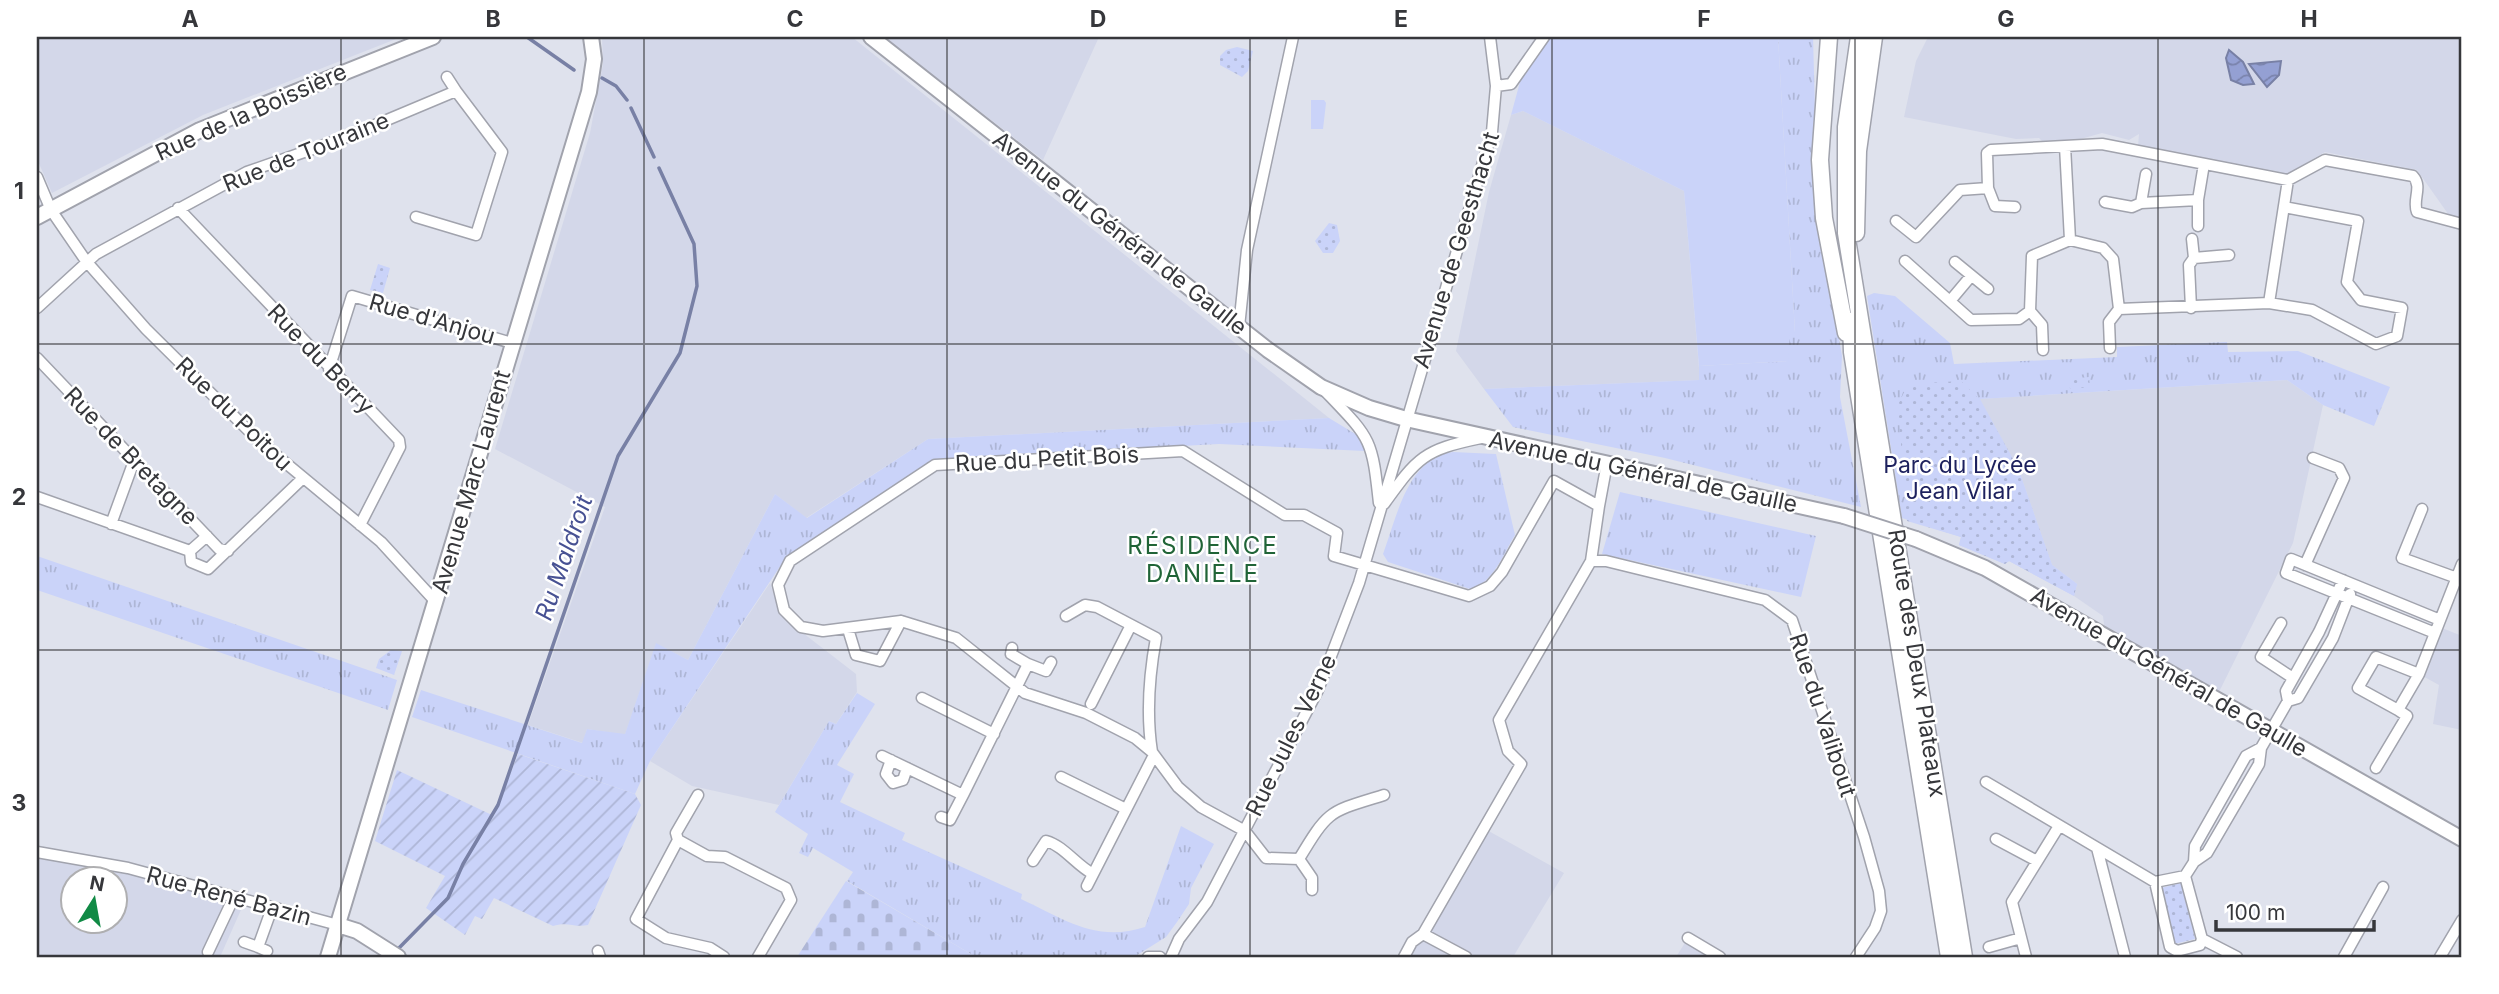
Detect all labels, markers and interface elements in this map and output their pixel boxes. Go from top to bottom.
text: A [181,5,199,33]
text: B [485,5,501,33]
text: C [786,5,804,33]
text: D [1090,5,1106,33]
text: E [1394,5,1408,33]
text: F [1697,5,1711,33]
text: G [1997,5,2015,33]
text: H [2300,5,2318,33]
street label: Rue de la Boissière [151,57,351,167]
street label: Rue de Touraine [219,106,393,198]
street label: Avenue du Général de Gaulle [987,125,1253,341]
street label: Avenue de Geesthacht [1407,128,1505,372]
text: 1 [14,177,24,205]
street label: Rue d'Anjou [366,288,498,350]
street label: Rue du Berry [262,298,380,420]
street label: Rue du Poitou [170,351,298,477]
street label: Avenue Marc Laurent [426,367,516,597]
street label: Rue de Bretagne [58,381,204,531]
street label: Avenue du Général de Gaulle [1486,426,1800,518]
street label: Rue du Petit Bois [954,440,1140,478]
park label: Parc du Lycée Jean Vilar [1883,451,2037,505]
text: 2 [12,483,26,511]
water label: Ru Maldroit [529,491,599,624]
street label: Route des Deux Plateaux [1882,527,1952,799]
district label: RÉSIDENCE DANIÈLE [1127,530,1279,588]
street label: Avenue du Général de Gaulle [2026,581,2312,763]
street label: Rue du Valibout [1783,630,1863,801]
street label: Rue Jules Verne [1240,649,1342,821]
text: 3 [12,789,26,817]
street label: Rue René Bazin [144,861,314,931]
north arrow [60,864,130,934]
text: N [88,871,106,896]
scale bar [2216,889,2373,933]
text: 100 m [2226,900,2285,925]

